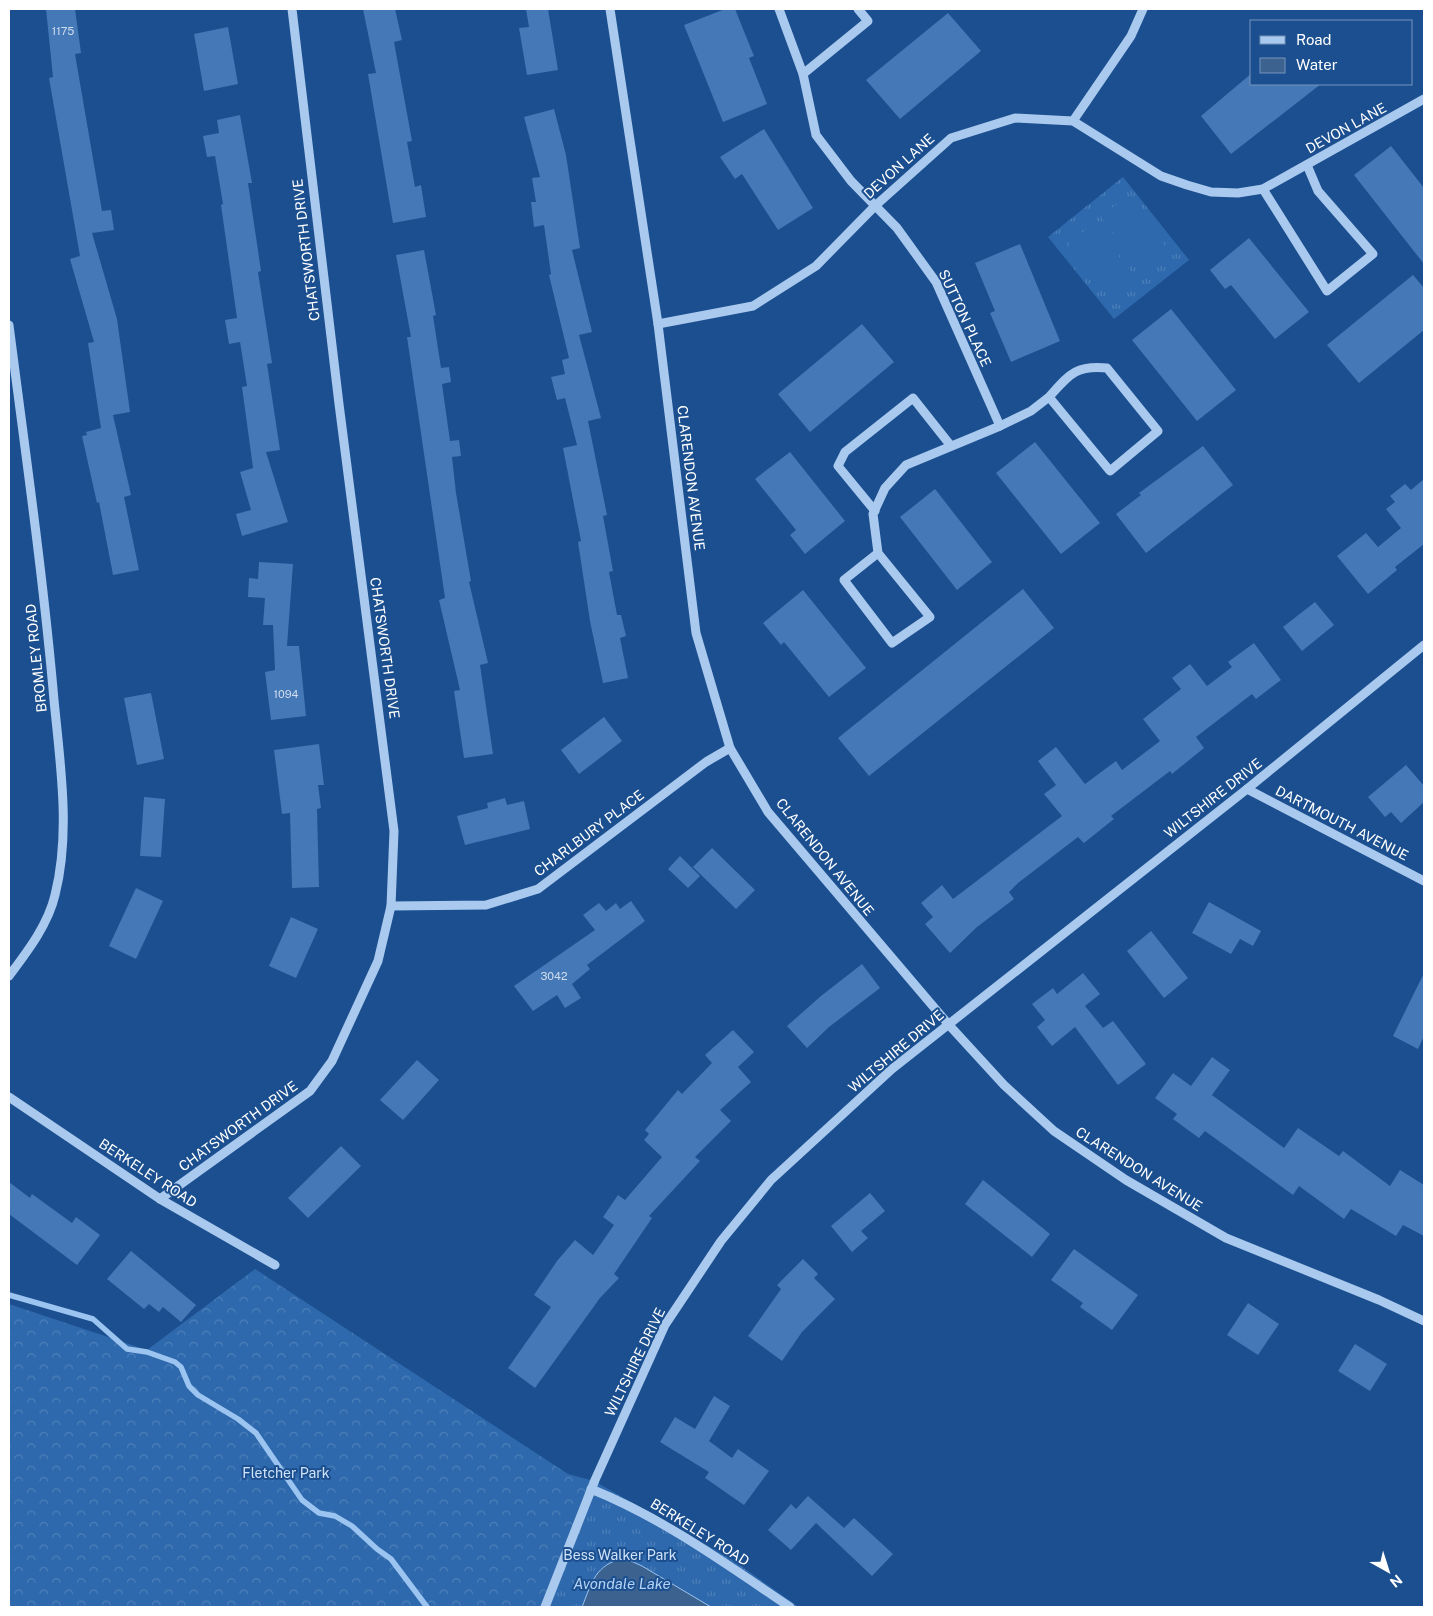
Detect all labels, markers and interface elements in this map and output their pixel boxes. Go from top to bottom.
legend [1250,20,1413,85]
house number: 1175 [52,25,74,37]
text: Road [1296,31,1332,48]
text: Water [1296,56,1338,73]
street label: DEVON LANE [1303,99,1389,157]
street label: DEVON LANE [860,130,938,202]
street label: CHATSWORTH DRIVE [289,178,323,322]
street label: SUTTON PLACE [935,267,995,369]
street label: CLARENDON AVENUE [674,404,708,552]
street label: CHATSWORTH DRIVE [367,576,403,720]
street label: BROMLEY ROAD [22,603,50,713]
house number: 1094 [274,688,299,700]
street label: WILTSHIRE DRIVE [1161,755,1265,841]
street label: DARTMOUTH AVENUE [1273,782,1411,864]
street label: CHARLBURY PLACE [531,787,647,879]
street label: CLARENDON AVENUE [773,795,877,919]
house number: 3042 [540,970,568,982]
street label: WILTSHIRE DRIVE [845,1007,947,1095]
street label: CHATSWORTH DRIVE [175,1078,301,1174]
street label: CLARENDON AVENUE [1073,1123,1205,1215]
street label: BERKELEY ROAD [96,1135,200,1211]
street label: WILTSHIRE DRIVE [602,1305,668,1419]
park label: Fletcher Park [242,1465,330,1481]
street label: BERKELEY ROAD [648,1495,752,1569]
north arrow [1363,1546,1413,1596]
park label: Bess Walker Park [563,1547,677,1563]
text: N [1387,1571,1405,1591]
water label: Avondale Lake [573,1575,671,1592]

